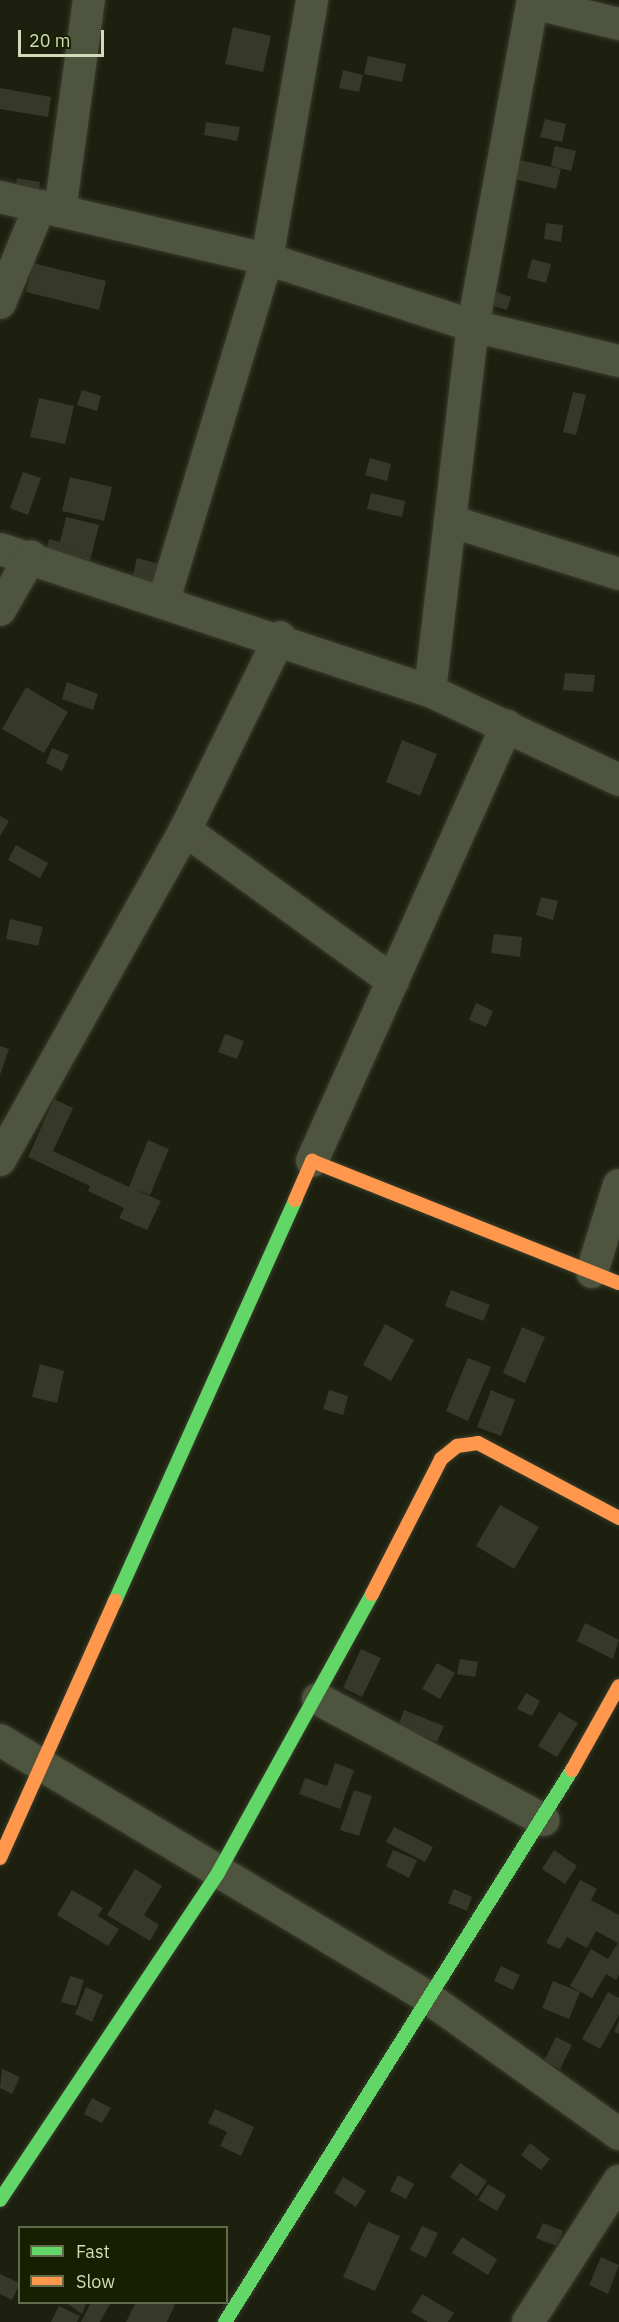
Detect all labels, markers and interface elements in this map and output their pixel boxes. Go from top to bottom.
scale bar [21,18,106,56]
text: 20 m [29,29,71,52]
legend [18,2226,228,2304]
text: Fast [76,2240,110,2263]
text: Slow [76,2270,115,2293]

